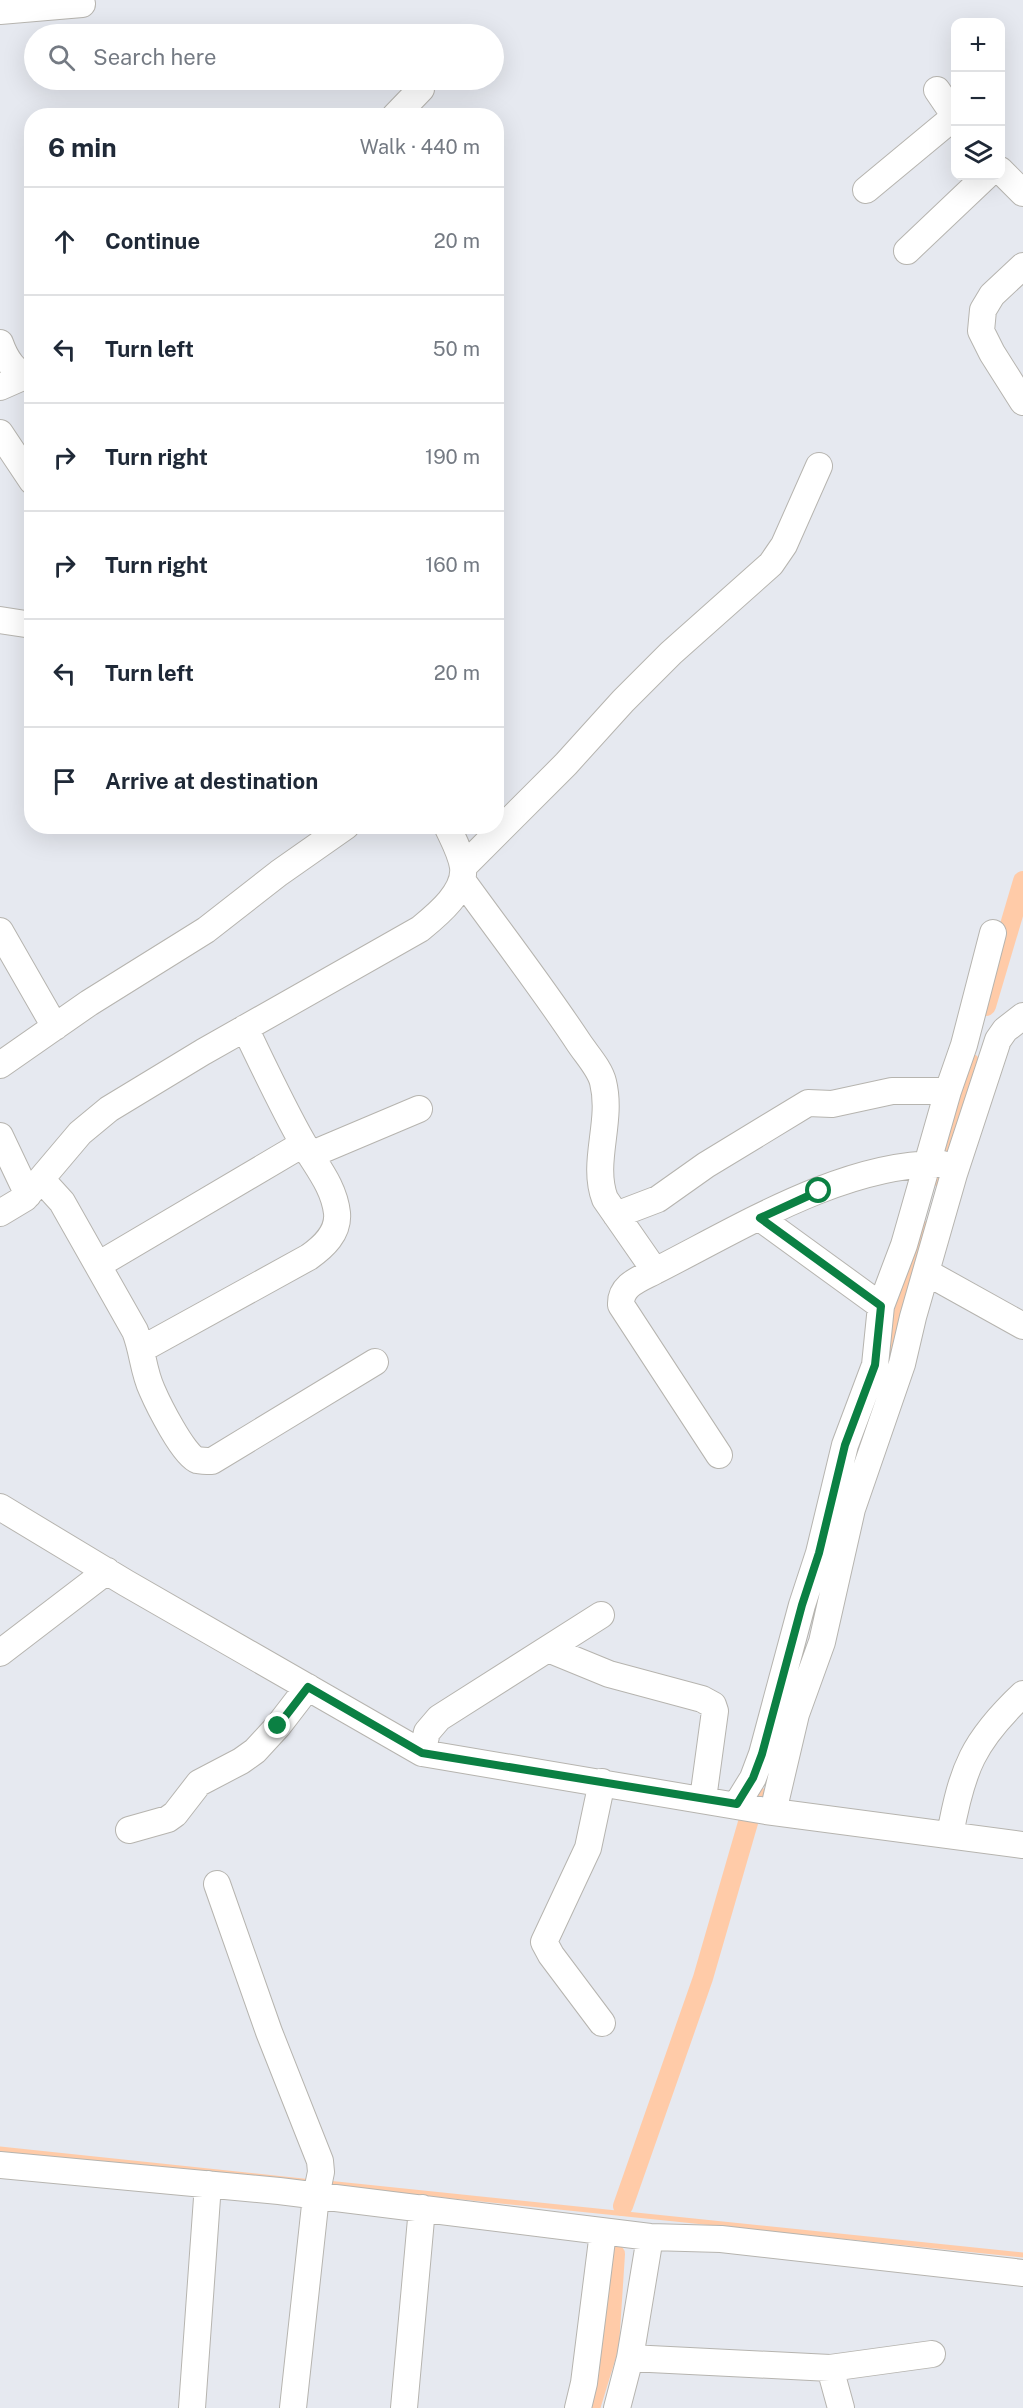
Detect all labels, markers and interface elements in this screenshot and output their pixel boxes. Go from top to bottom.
map controls [951,18,1005,180]
button: + [951,18,1005,72]
search box [24,24,504,90]
icon: search [45,41,78,74]
text: Search here [93,44,217,70]
button: − [951,72,1005,126]
button: layers [951,126,1005,180]
text: 6 min [48,132,117,163]
text: Walk · 440 m [360,135,480,159]
icon: ahead [48,225,81,258]
text: Continue [105,228,200,254]
text: 20 m [434,229,480,253]
icon: left [48,333,81,366]
text: Turn left [105,336,194,362]
text: 50 m [433,337,480,361]
icon: right [48,441,81,474]
text: Turn right [105,444,208,470]
text: 190 m [425,445,480,469]
icon: right [48,549,81,582]
text: Turn right [105,552,208,578]
text: 160 m [425,553,480,577]
icon: left [48,657,81,690]
text: Turn left [105,660,194,686]
text: 20 m [434,661,480,685]
icon: arrive [48,765,81,798]
text: Arrive at destination [105,768,318,794]
route start [805,1177,831,1203]
route end [264,1712,290,1738]

